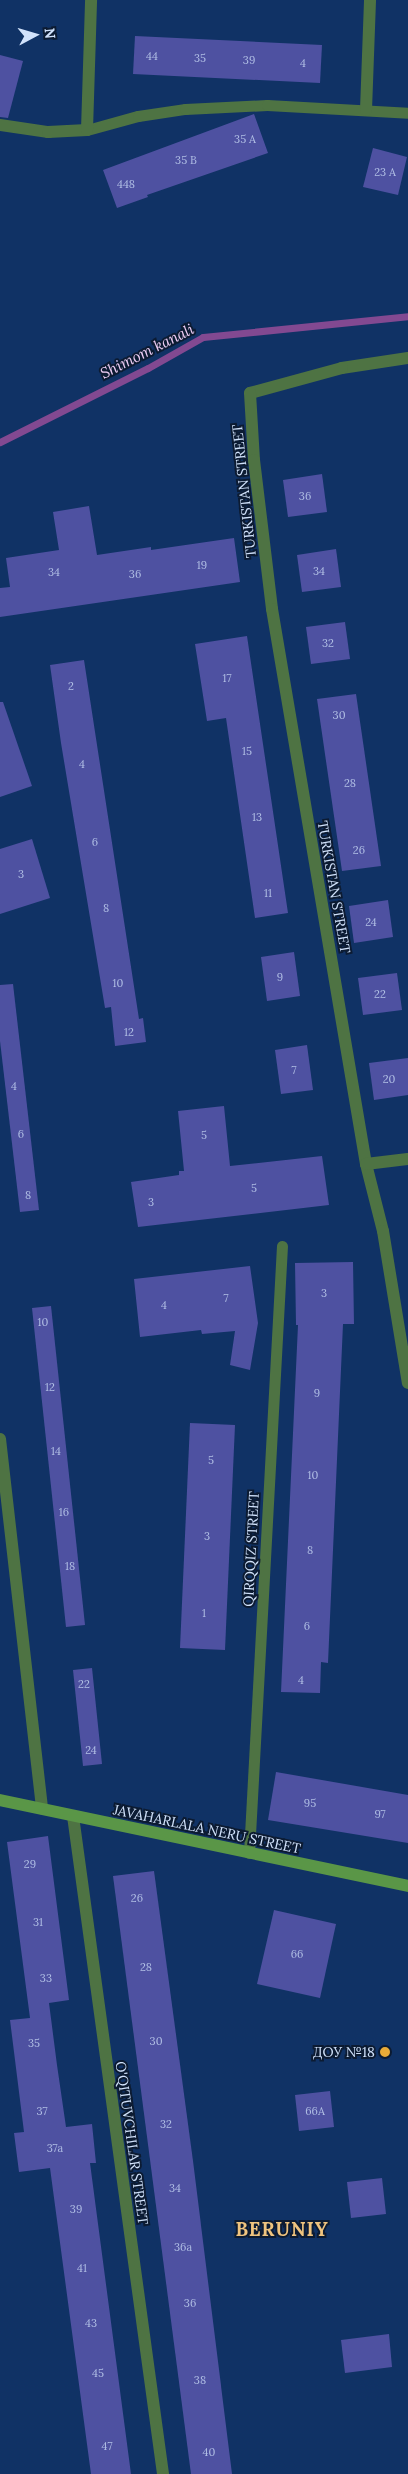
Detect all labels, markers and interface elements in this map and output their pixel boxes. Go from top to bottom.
north arrow [10,10,60,60]
text: N [40,27,59,40]
house number: 44 [146,49,158,63]
house number: 35 [194,51,206,65]
house number: 39 [243,53,255,67]
house number: 4 [300,56,306,70]
house number: 35 A [234,132,256,146]
house number: 35 B [175,153,197,167]
house number: 23 A [374,165,396,179]
house number: 448 [117,177,135,191]
water label: Shimom kanali [97,320,197,382]
street label: TURKISTAN STREET [229,423,259,559]
house number: 36 [299,489,311,503]
house number: 19 [197,558,207,572]
house number: 34 [313,564,325,578]
house number: 34 [48,565,60,579]
house number: 36 [129,567,141,581]
house number: 32 [322,636,334,650]
house number: 17 [222,671,232,685]
house number: 2 [68,679,74,693]
house number: 30 [333,708,345,722]
house number: 15 [242,744,252,758]
house number: 4 [79,757,85,771]
house number: 28 [344,776,356,790]
house number: 13 [252,810,262,824]
street label: TURKISTAN STREET [314,819,354,955]
house number: 6 [92,835,98,849]
house number: 26 [353,843,365,857]
house number: 3 [18,867,24,881]
house number: 11 [264,886,272,900]
house number: 8 [103,901,109,915]
house number: 24 [365,915,377,929]
house number: 9 [277,970,283,984]
house number: 10 [113,976,123,990]
house number: 22 [374,987,386,1001]
house number: 12 [124,1025,134,1039]
house number: 7 [291,1063,297,1077]
house number: 20 [383,1072,395,1086]
house number: 4 [11,1079,17,1093]
house number: 6 [18,1127,24,1141]
house number: 5 [201,1128,207,1142]
house number: 5 [251,1181,257,1195]
house number: 8 [25,1188,31,1202]
house number: 3 [148,1195,154,1209]
house number: 3 [321,1286,327,1300]
house number: 7 [223,1291,229,1305]
house number: 4 [161,1298,167,1312]
house number: 10 [38,1315,48,1329]
house number: 12 [45,1380,55,1394]
house number: 9 [314,1386,320,1400]
house number: 14 [51,1444,61,1458]
house number: 5 [208,1453,214,1467]
house number: 10 [308,1468,318,1482]
street label: QIRQQIZ STREET [240,1491,262,1607]
house number: 16 [59,1505,69,1519]
house number: 3 [204,1529,210,1543]
house number: 8 [307,1543,313,1557]
house number: 18 [65,1559,75,1573]
house number: 1 [202,1606,206,1620]
house number: 6 [304,1619,310,1633]
house number: 4 [298,1673,304,1687]
house number: 22 [78,1677,90,1691]
house number: 24 [85,1743,97,1757]
house number: 95 [304,1796,316,1810]
street label: JAVAHARLALA NERU STREET [112,1801,302,1857]
house number: 97 [374,1807,386,1821]
house number: 29 [24,1857,36,1871]
house number: 26 [131,1891,143,1905]
house number: 31 [33,1915,43,1929]
house number: 66 [291,1947,303,1961]
house number: 28 [140,1960,152,1974]
house number: 33 [40,1971,52,1985]
house number: 30 [150,2034,162,2048]
house number: 35 [28,2036,40,2050]
place label: ДОУ №18 [313,2044,375,2060]
marker: ДОУ №18 [379,2046,391,2058]
street label: O'QITUVCHILAR STREET [112,2060,152,2226]
house number: 37 [37,2104,47,2118]
house number: 66A [305,2104,325,2118]
house number: 32 [160,2117,172,2131]
house number: 37a [47,2141,63,2155]
house number: 34 [169,2181,181,2195]
house number: 39 [70,2202,82,2216]
district label: BERUNIY [235,2219,329,2241]
house number: 36a [174,2240,192,2254]
house number: 41 [77,2261,87,2275]
house number: 36 [184,2296,196,2310]
house number: 43 [85,2316,97,2330]
house number: 45 [92,2366,104,2380]
house number: 38 [194,2373,206,2387]
house number: 47 [101,2439,113,2453]
house number: 40 [203,2445,215,2459]

